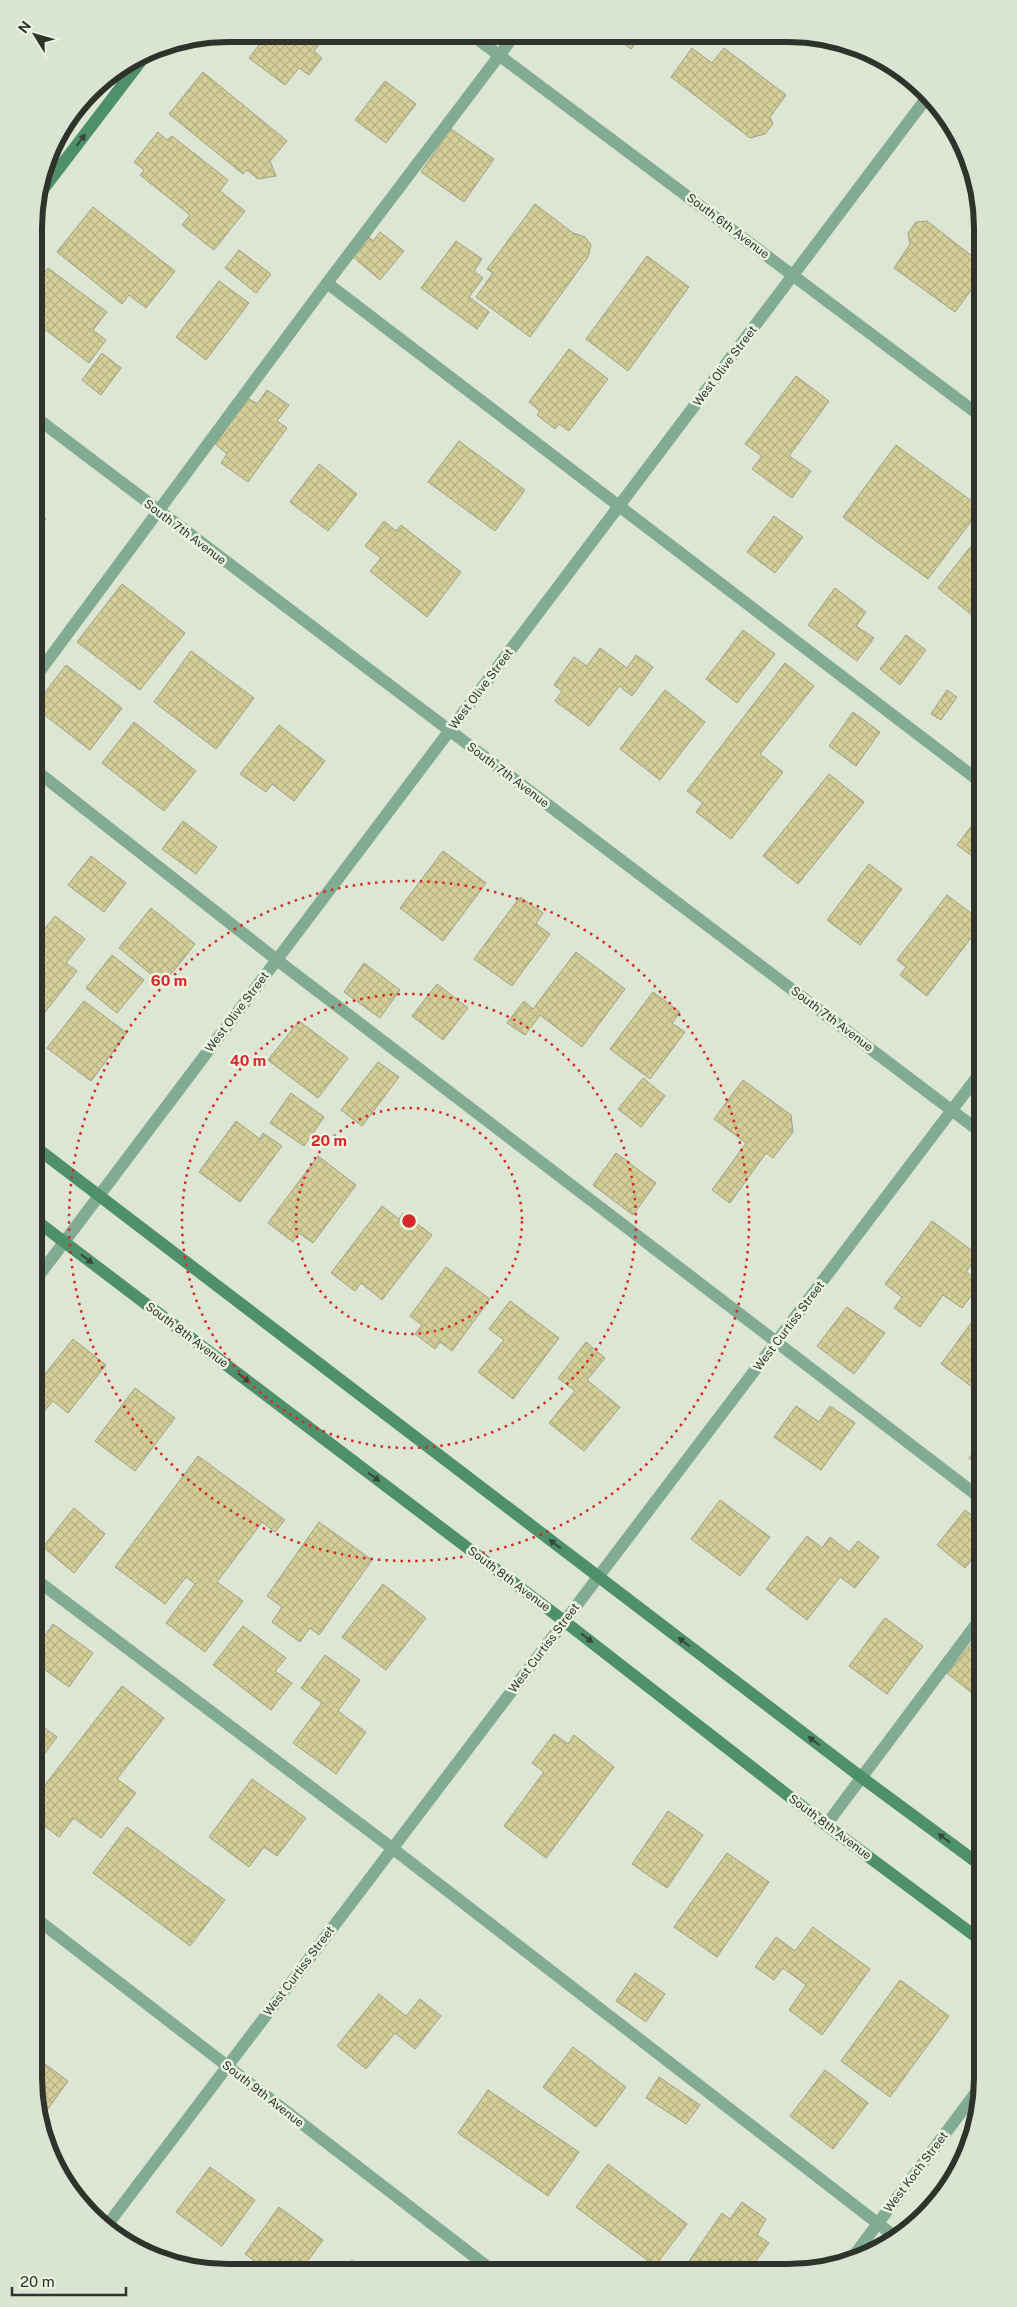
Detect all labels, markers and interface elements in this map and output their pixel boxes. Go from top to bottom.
north arrow [10,10,60,60]
text: N [15,18,34,36]
one-way arrow [76,133,86,147]
street label: South 6th Avenue [684,190,772,262]
street label: West Olive Street [690,323,760,409]
street label: South 7th Avenue [141,497,229,568]
street label: West Olive Street [446,646,516,732]
street label: South 7th Avenue [464,740,552,811]
street label: West Olive Street [202,969,272,1055]
text: 60 m [151,972,187,989]
street label: South 7th Avenue [788,984,876,1055]
text: 40 m [230,1052,266,1069]
text: 20 m [311,1132,347,1149]
centre of rings [400,1212,418,1230]
one-way arrow [80,1254,94,1264]
street label: West Curtiss Street [751,1278,827,1374]
street label: South 8th Avenue [143,1299,231,1371]
one-way arrow [237,1373,250,1384]
one-way arrow [367,1471,380,1482]
one-way arrow [548,1539,562,1549]
street label: South 8th Avenue [465,1543,553,1615]
street label: West Curtiss Street [506,1600,582,1696]
one-way arrow [580,1633,593,1644]
one-way arrow [678,1637,691,1648]
one-way arrow [807,1736,820,1746]
street label: South 8th Avenue [786,1791,874,1863]
one-way arrow [937,1833,951,1843]
street label: West Curtiss Street [261,1923,337,2019]
street label: South 9th Avenue [219,2058,307,2130]
street label: West Koch Street [881,2129,951,2215]
scale bar [12,2264,126,2296]
text: 20 m [20,2273,55,2290]

